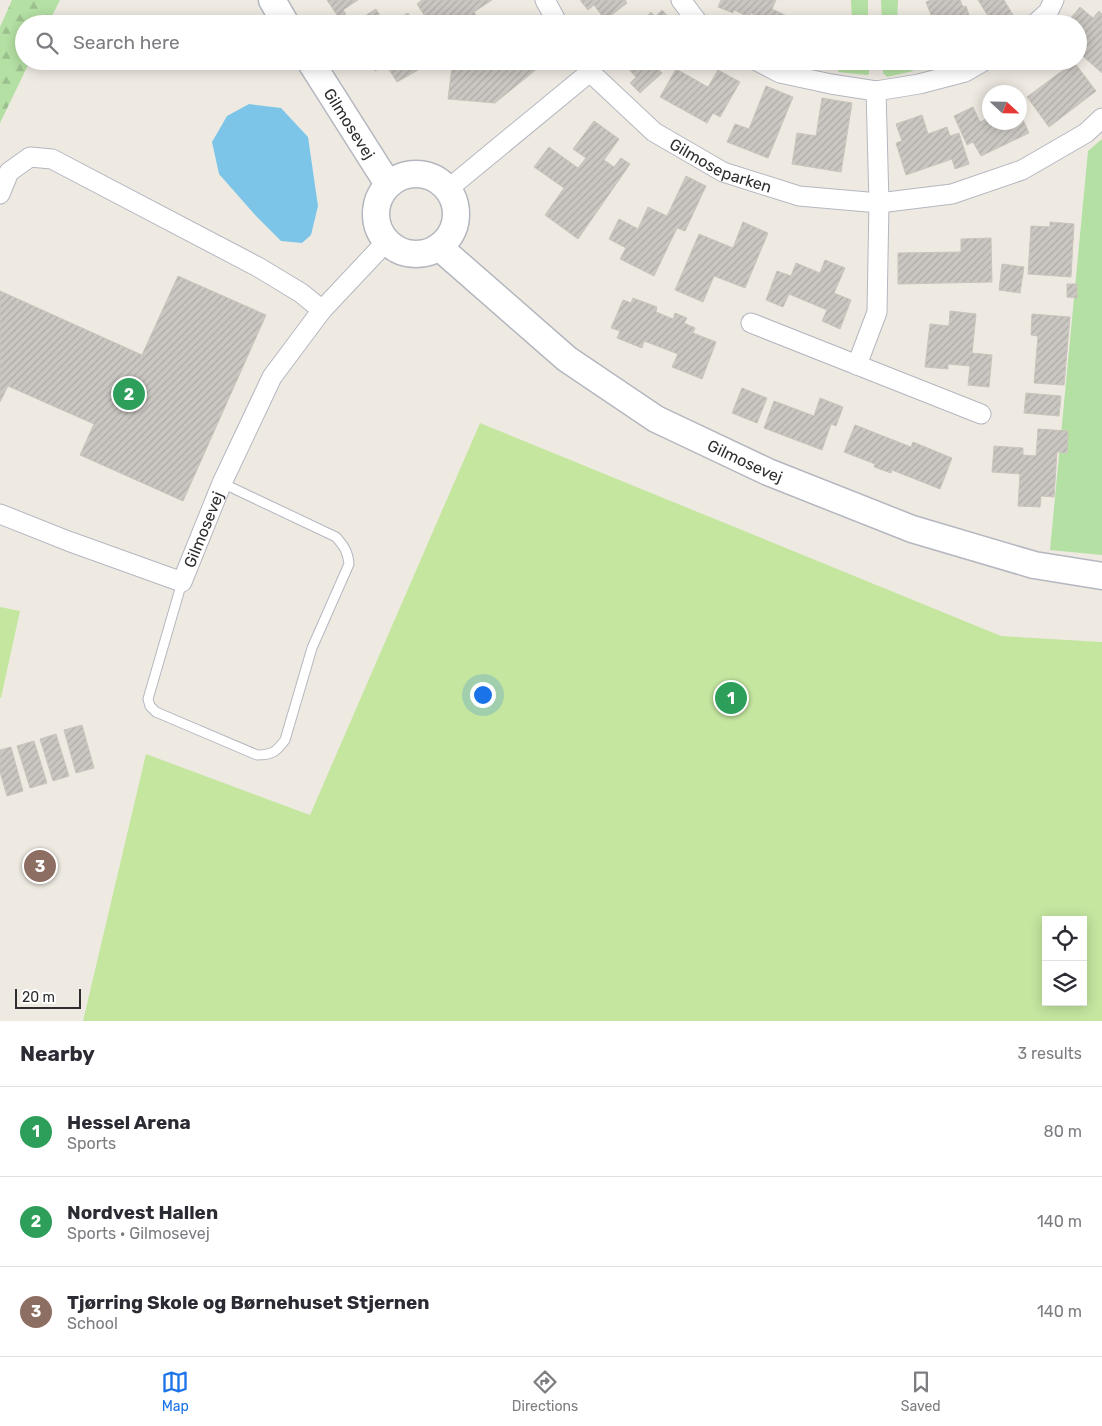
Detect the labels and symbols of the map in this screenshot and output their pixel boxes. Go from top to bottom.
street label: Gilmosevej [320,85,379,163]
north arrow [982,85,1027,130]
street label: Gilmoseparken [666,134,774,197]
pin: 2 [113,375,145,413]
street label: Gilmosevej [704,436,785,487]
street label: Gilmosevej [180,489,228,571]
pin: 1 [715,679,747,717]
your location [470,682,496,708]
pin: 3 [24,847,56,885]
scale bar [15,986,81,1009]

